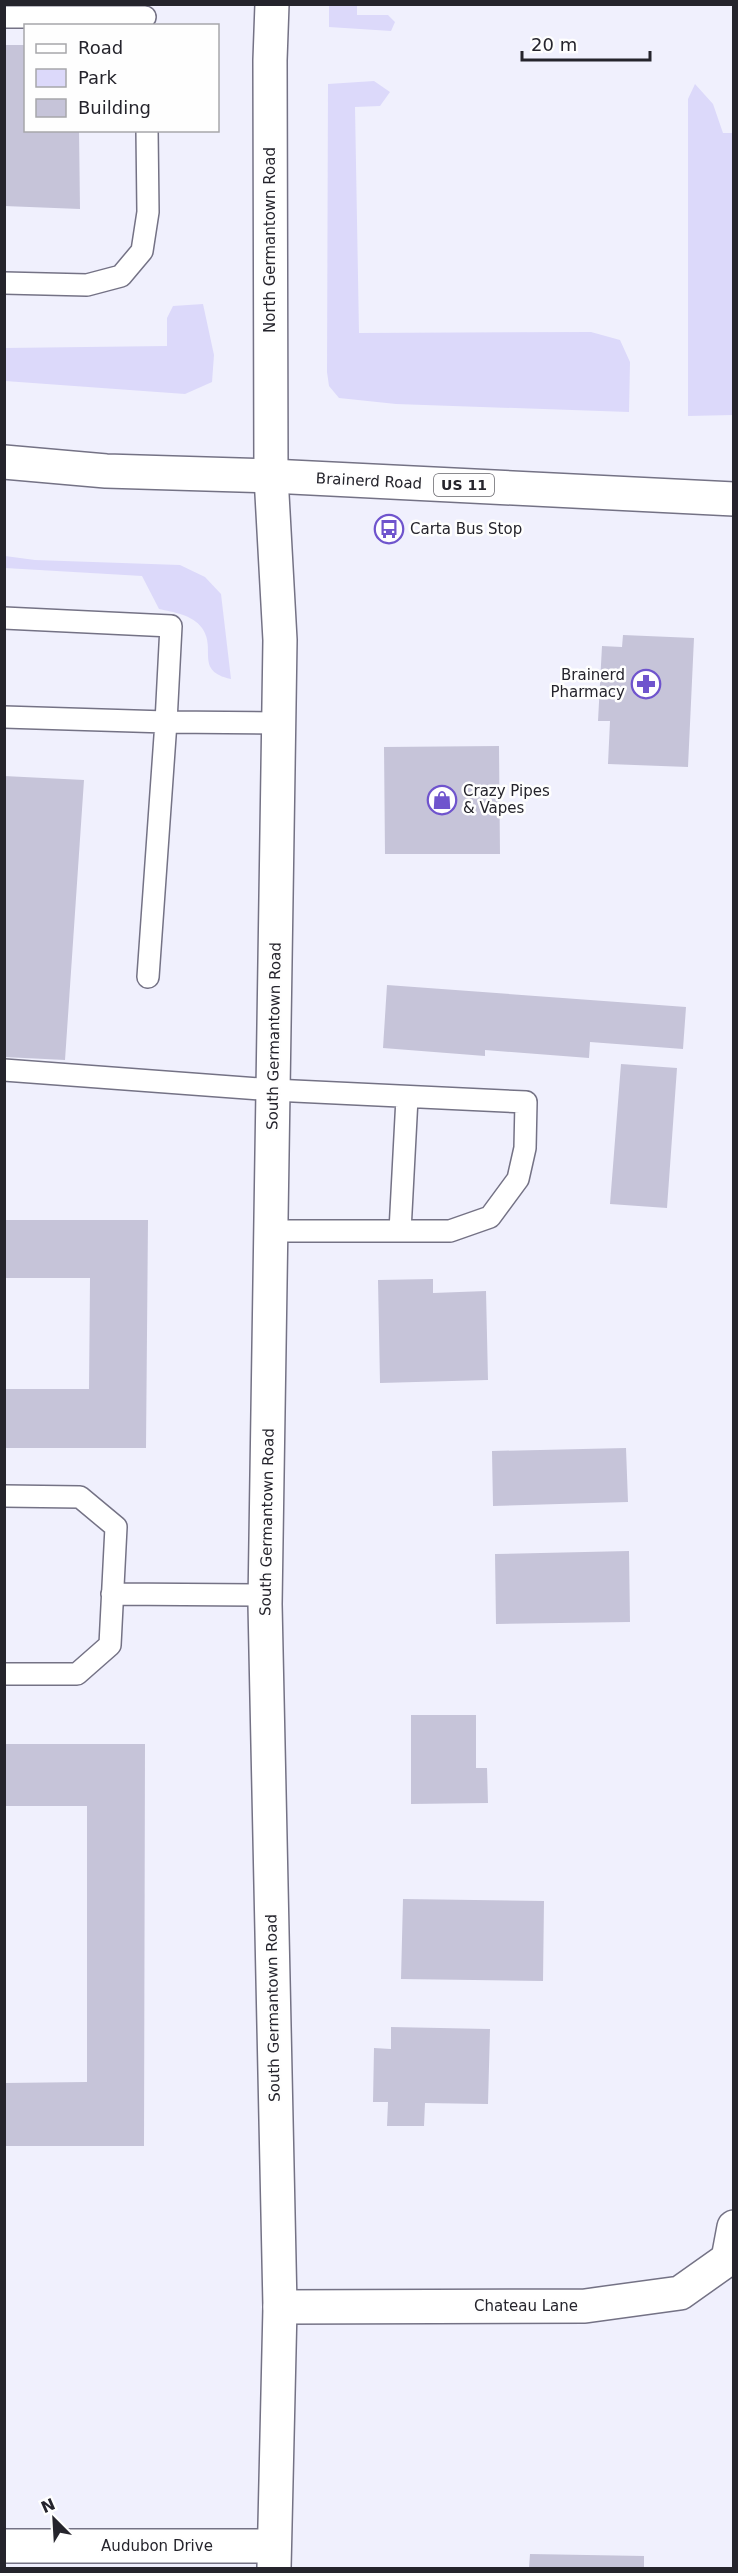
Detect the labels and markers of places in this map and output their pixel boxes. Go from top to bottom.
bus stop icon: Carta Bus Stop [373,513,405,545]
place label: Carta Bus Stop [410,520,522,538]
place label: Brainerd Pharmacy [550,666,625,701]
pharmacy icon: Brainerd Pharmacy [630,668,662,700]
place label: Crazy Pipes & Vapes [463,782,550,817]
shop icon: Crazy Pipes & Vapes [426,784,458,816]

